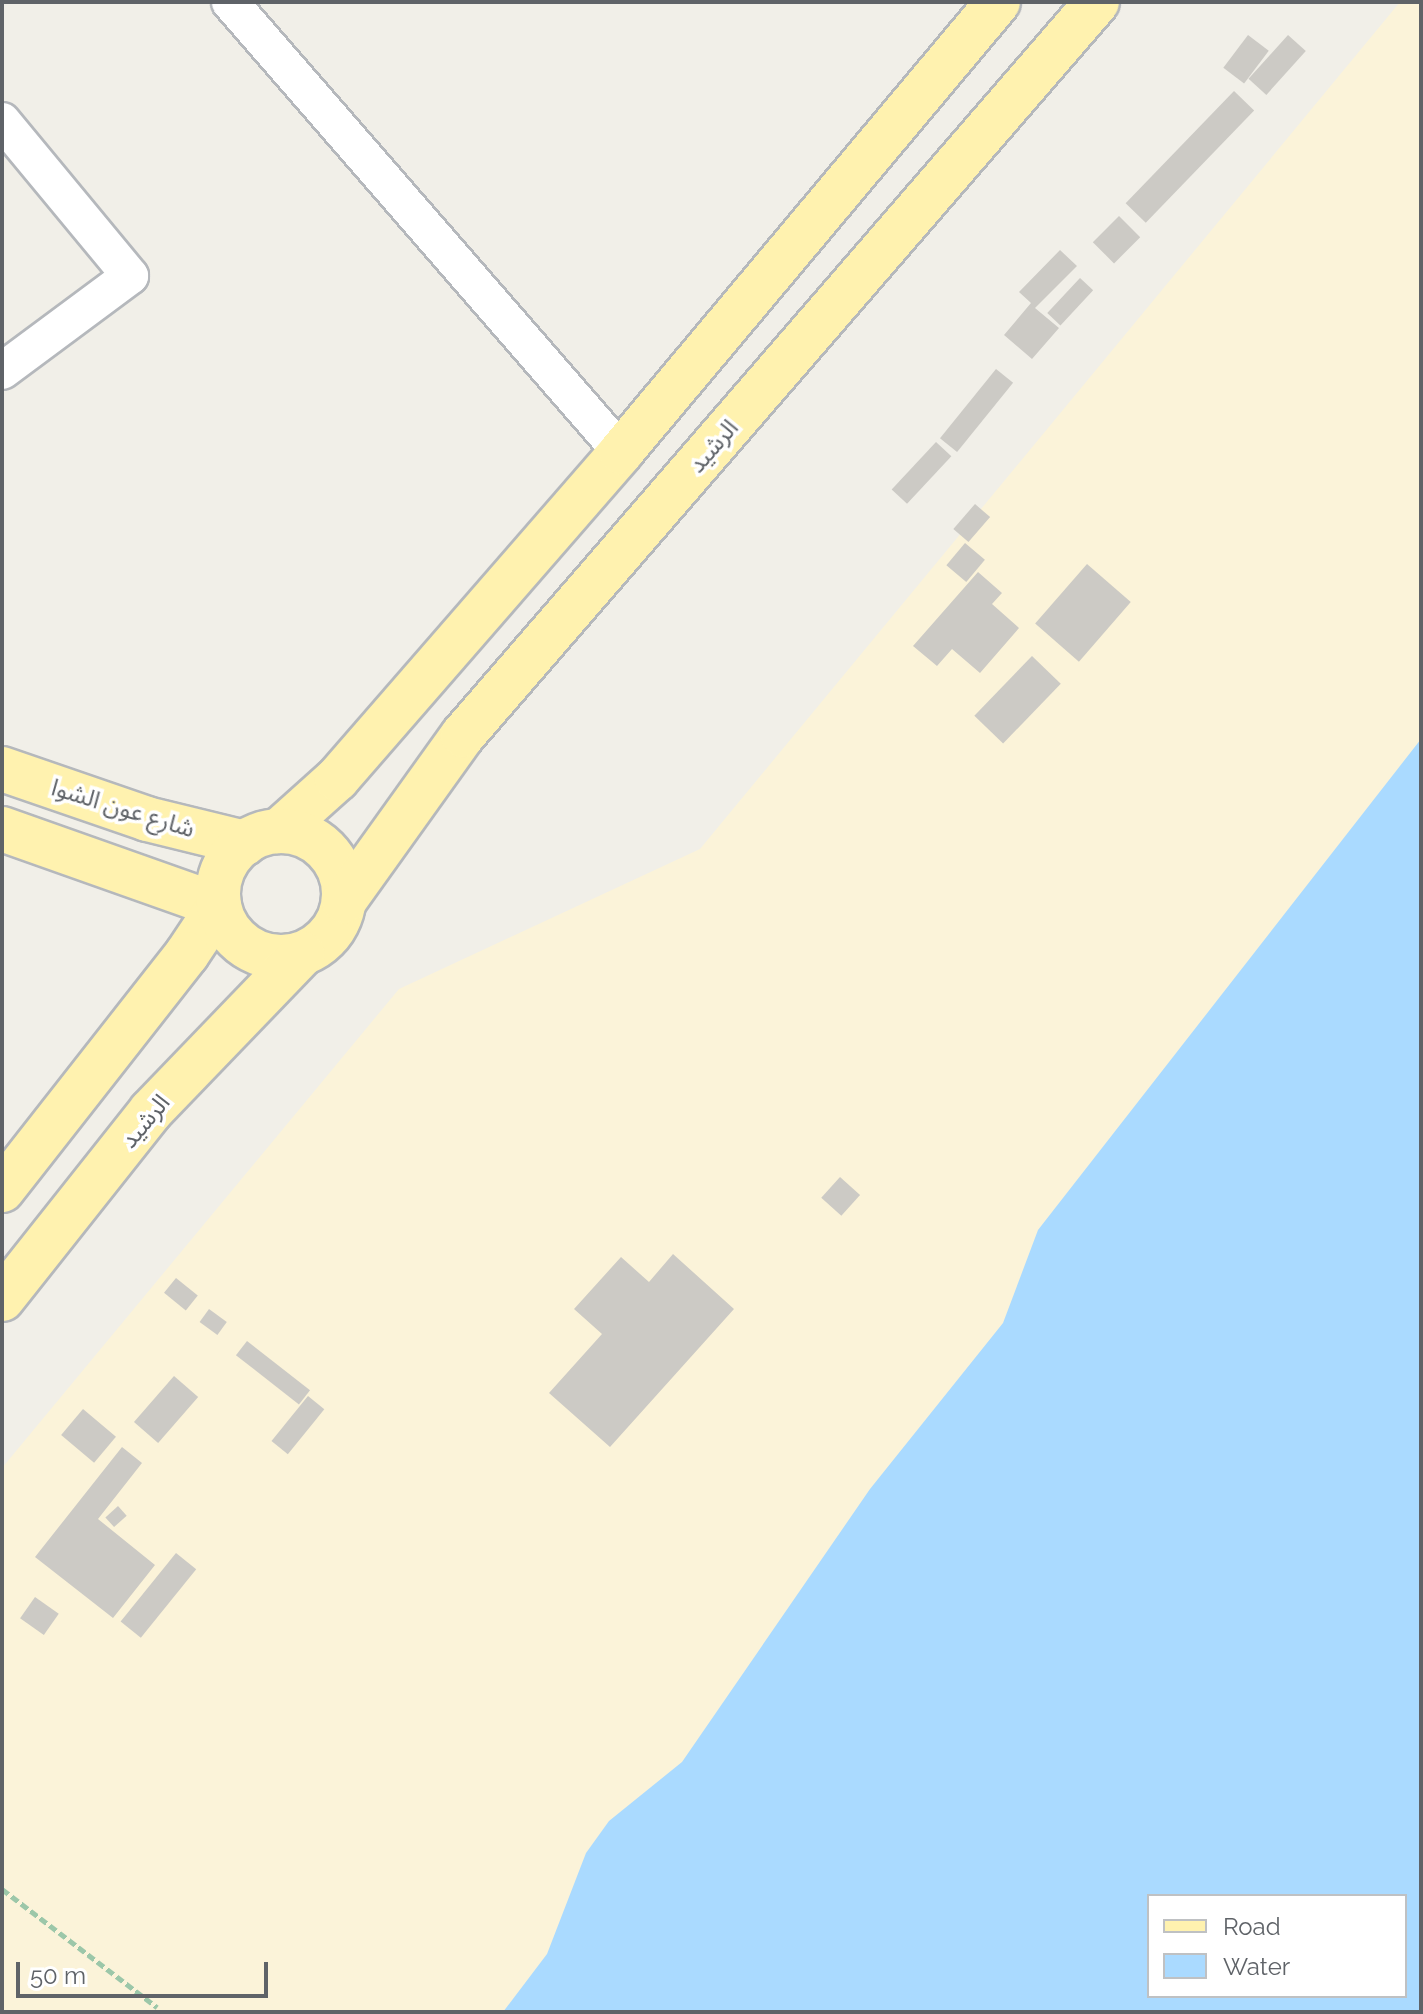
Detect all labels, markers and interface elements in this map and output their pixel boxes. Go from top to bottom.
street label: الرشيد [682,413,744,479]
street label: شارع عون الشوا [48,773,198,843]
street label: الرشيد [114,1088,176,1154]
legend [1147,1894,1407,1998]
text: Road [1223,1912,1281,1941]
scale bar [20,1946,272,1996]
text: Water [1223,1952,1290,1981]
text: 50 m [30,1961,86,1990]

